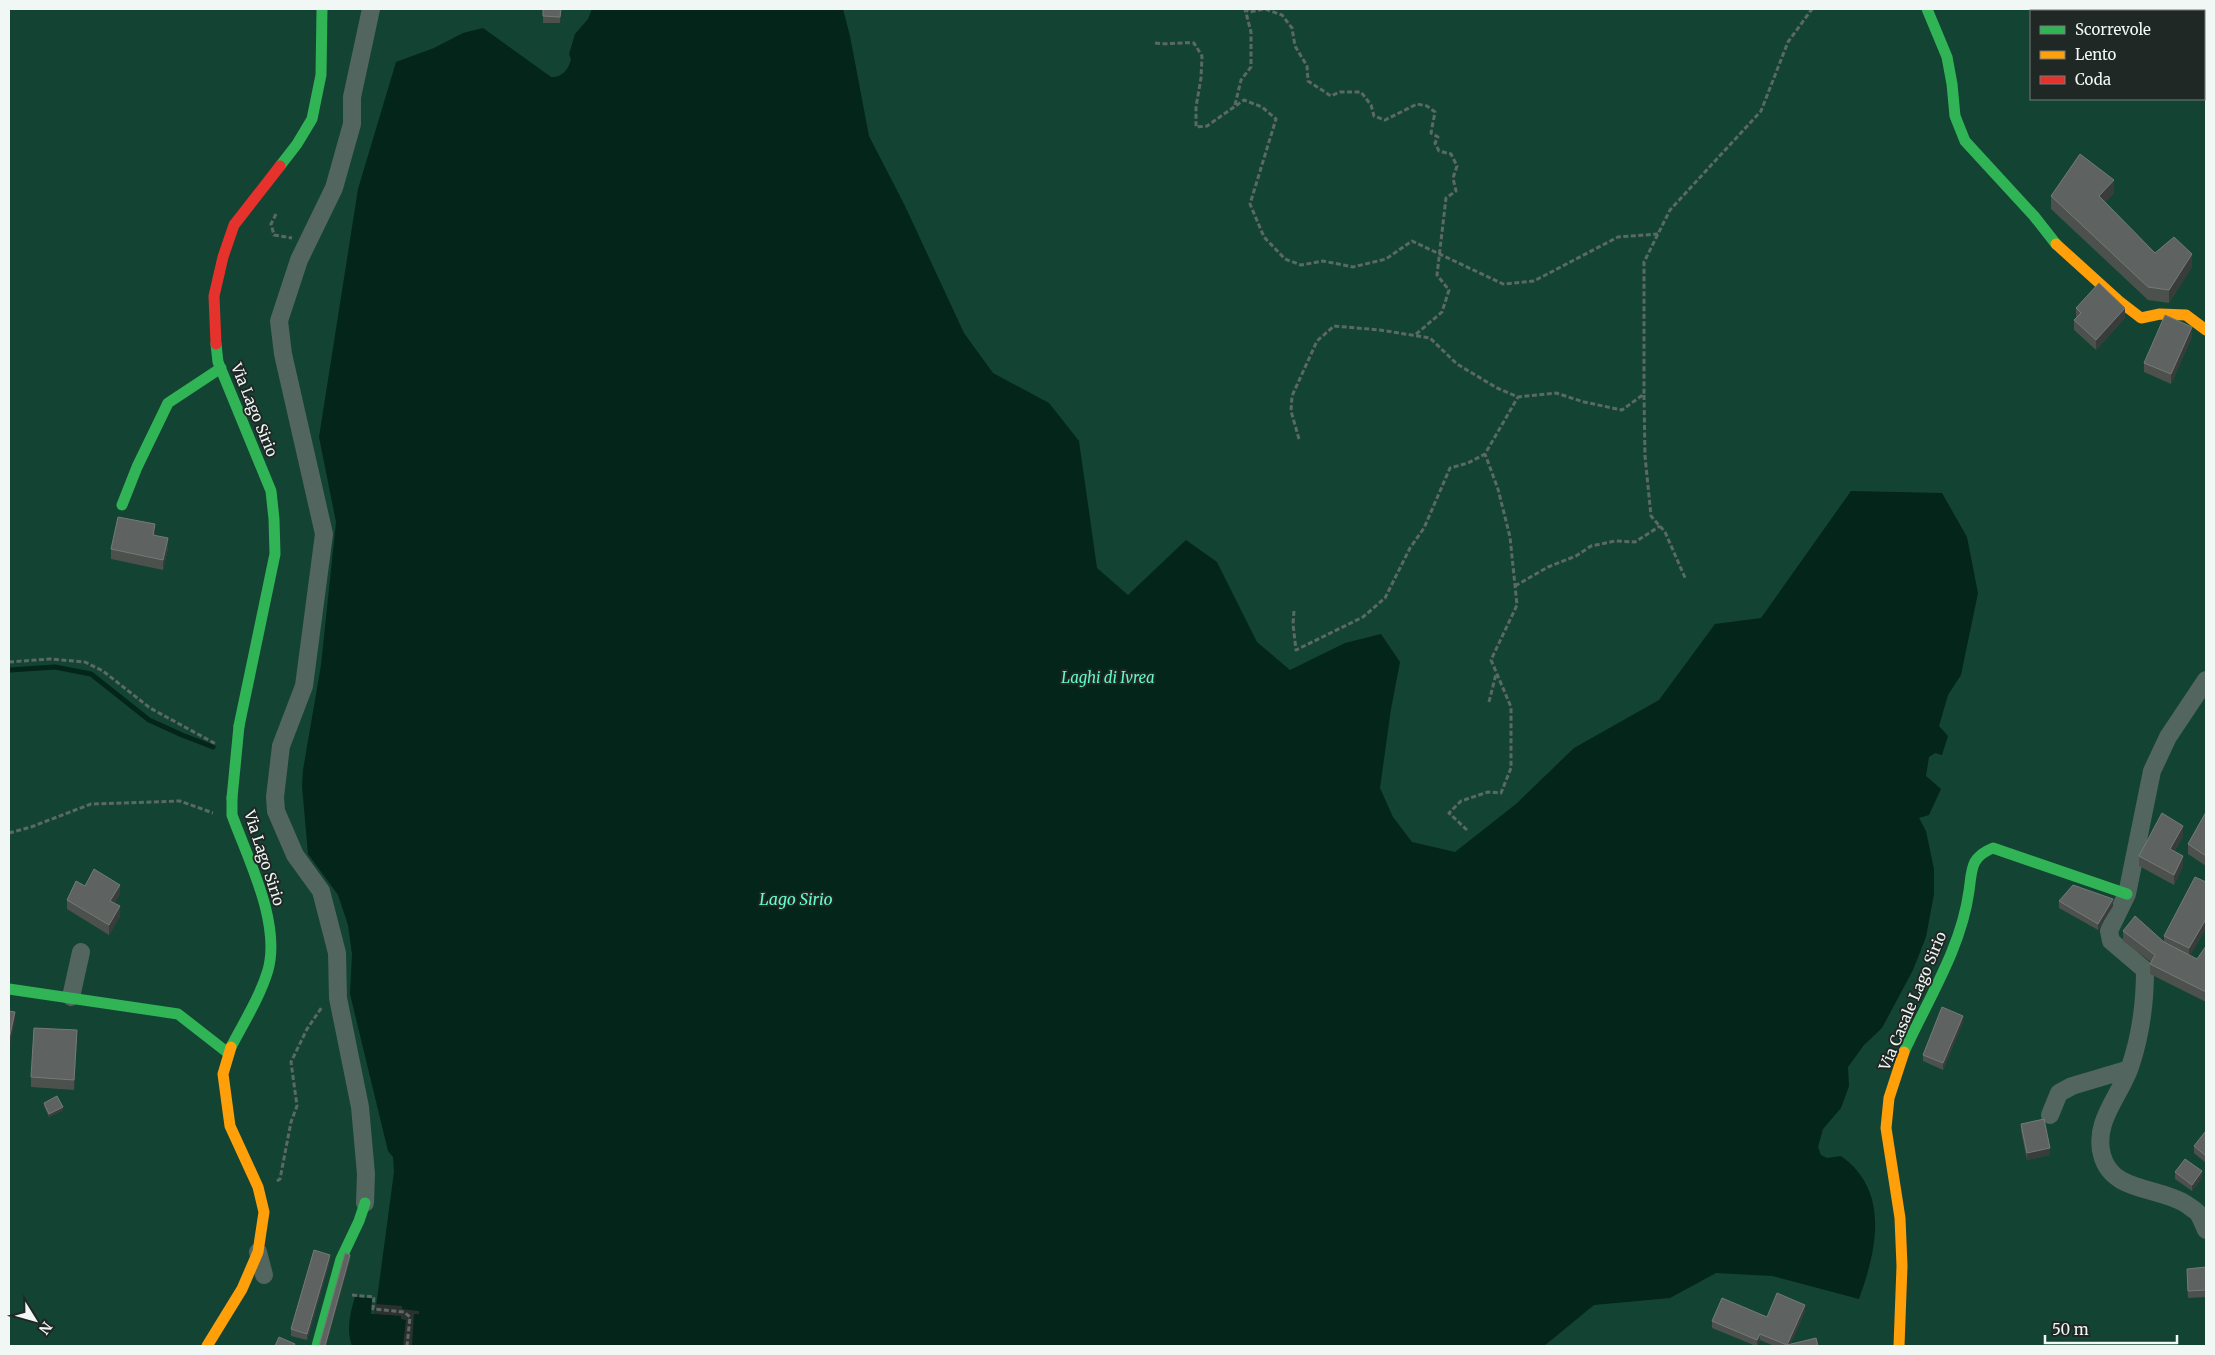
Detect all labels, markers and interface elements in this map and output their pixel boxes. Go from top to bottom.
legend [2030,10,2205,100]
text: Scorrevole [2075,20,2151,39]
text: Lento [2075,45,2117,64]
text: Coda [2075,70,2111,89]
street label: Via Lago Sirio [227,359,282,460]
park label: Laghi di Ivrea [1061,668,1155,687]
street label: Via Lago Sirio [240,807,289,908]
water label: Lago Sirio [759,889,833,909]
street label: Via Casale Lago Sirio [1874,928,1950,1074]
north arrow [10,1295,60,1345]
scale bar [2045,1312,2178,1344]
text: N [35,1318,56,1338]
text: 50 m [2052,1320,2089,1339]

